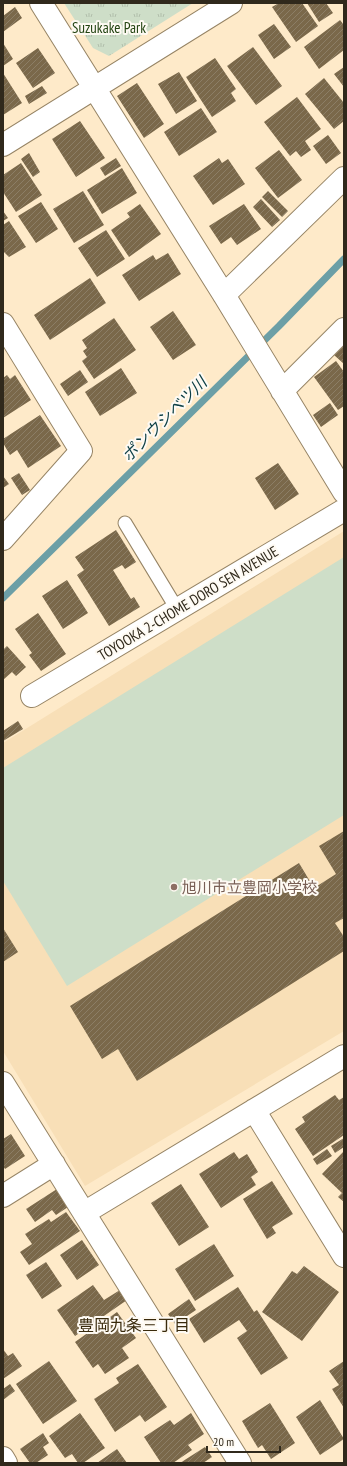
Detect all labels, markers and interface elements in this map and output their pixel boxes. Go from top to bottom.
park label: Suzukake Park [72,18,146,37]
water label: ポンウシベツ川 [117,371,212,466]
street label: TOYOOKA 2-CHOME DORO SEN AVENUE [94,542,282,664]
place label: 旭川市立豊岡小学校 [182,878,317,897]
marker: 旭川市立豊岡小学校 [169,882,179,892]
district label: 豊岡九条三丁目 [78,1315,190,1335]
scale bar [207,1428,280,1454]
text: 20 m [213,1434,234,1449]

